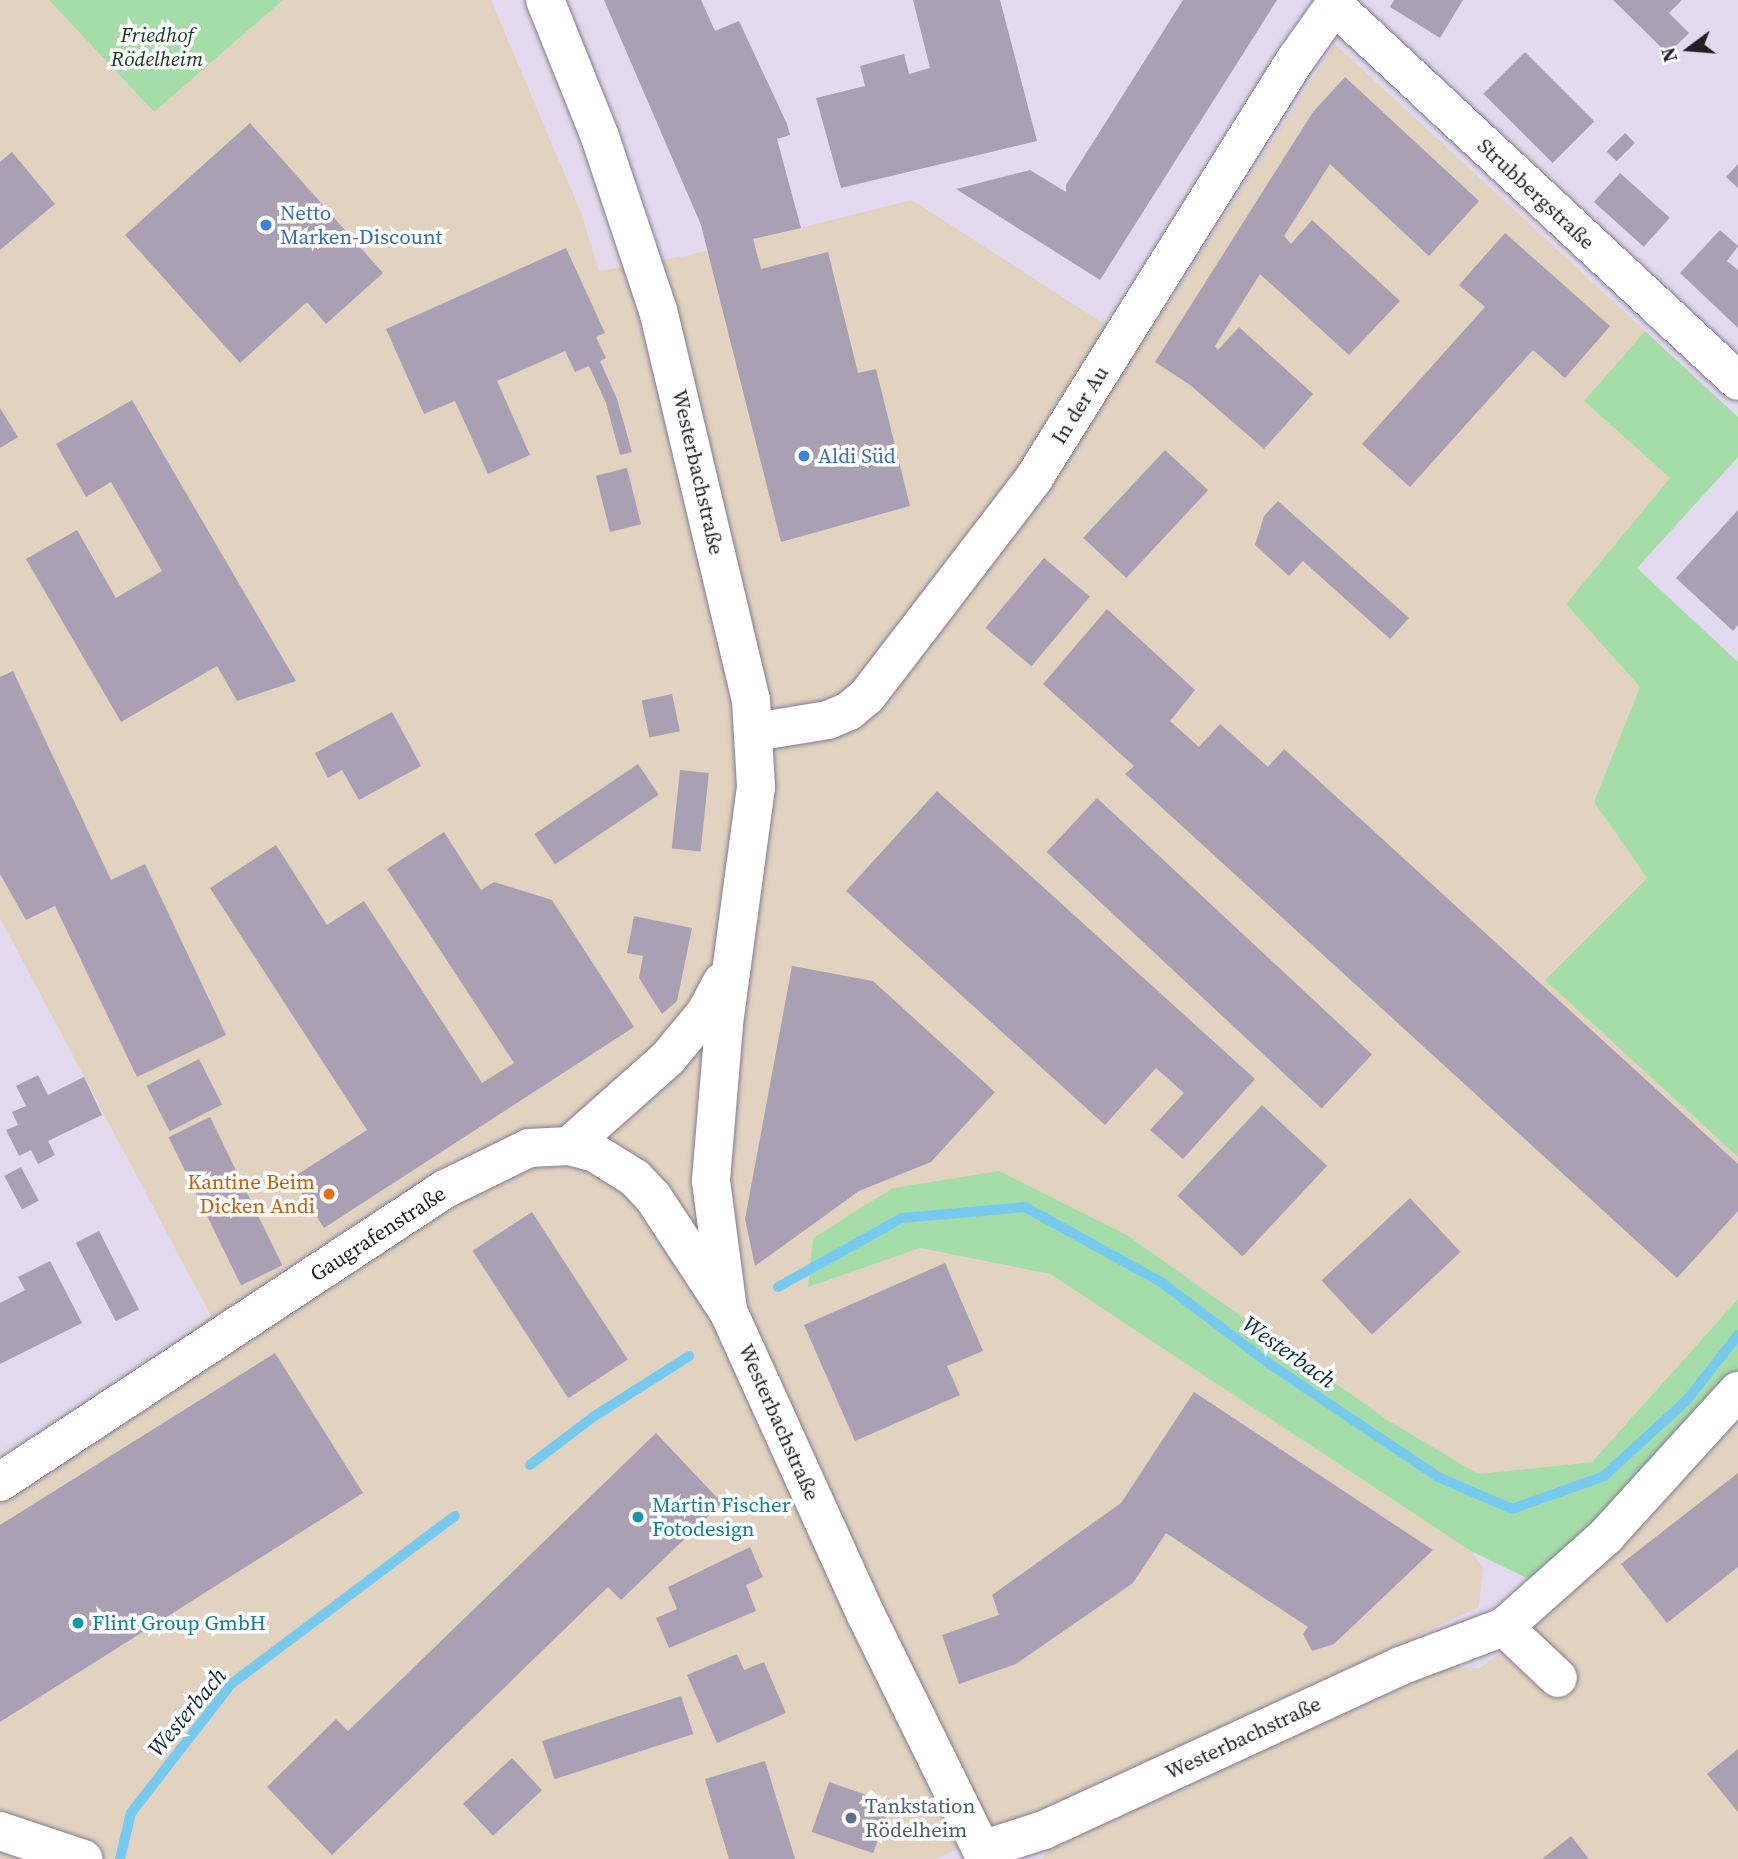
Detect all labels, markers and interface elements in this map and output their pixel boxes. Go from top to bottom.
north arrow [1654,14,1724,84]
park label: Friedhof Rödelheim [111,22,203,72]
text: N [1654,45,1683,65]
street label: Strubbergstraße [1472,133,1600,255]
place label: Netto Marken-Discount [280,200,442,250]
marker: Netto Marken-Discount [258,217,274,233]
street label: In der Au [1046,361,1114,449]
street label: Westerbachstraße [667,387,729,557]
place label: Aldi Süd [818,443,896,469]
marker: Aldi Süd [796,448,812,464]
place label: Kantine Beim Dicken Andi [187,1169,315,1219]
street label: Gaugrafenstraße [306,1181,450,1287]
marker: Kantine Beim Dicken Andi [321,1186,337,1202]
water label: Westerbach [1237,1310,1341,1394]
street label: Westerbachstraße [733,1340,825,1504]
place label: Martin Fischer Fotodesign [652,1492,791,1542]
marker: Martin Fischer Fotodesign [630,1509,646,1525]
place label: Flint Group GmbH [92,1610,266,1636]
marker: Flint Group GmbH [70,1615,86,1631]
water label: Westerbach [142,1662,232,1762]
street label: Westerbachstraße [1161,1691,1325,1785]
place label: Tankstation Rödelheim [865,1793,975,1843]
marker: Tankstation Rödelheim [843,1810,859,1826]

